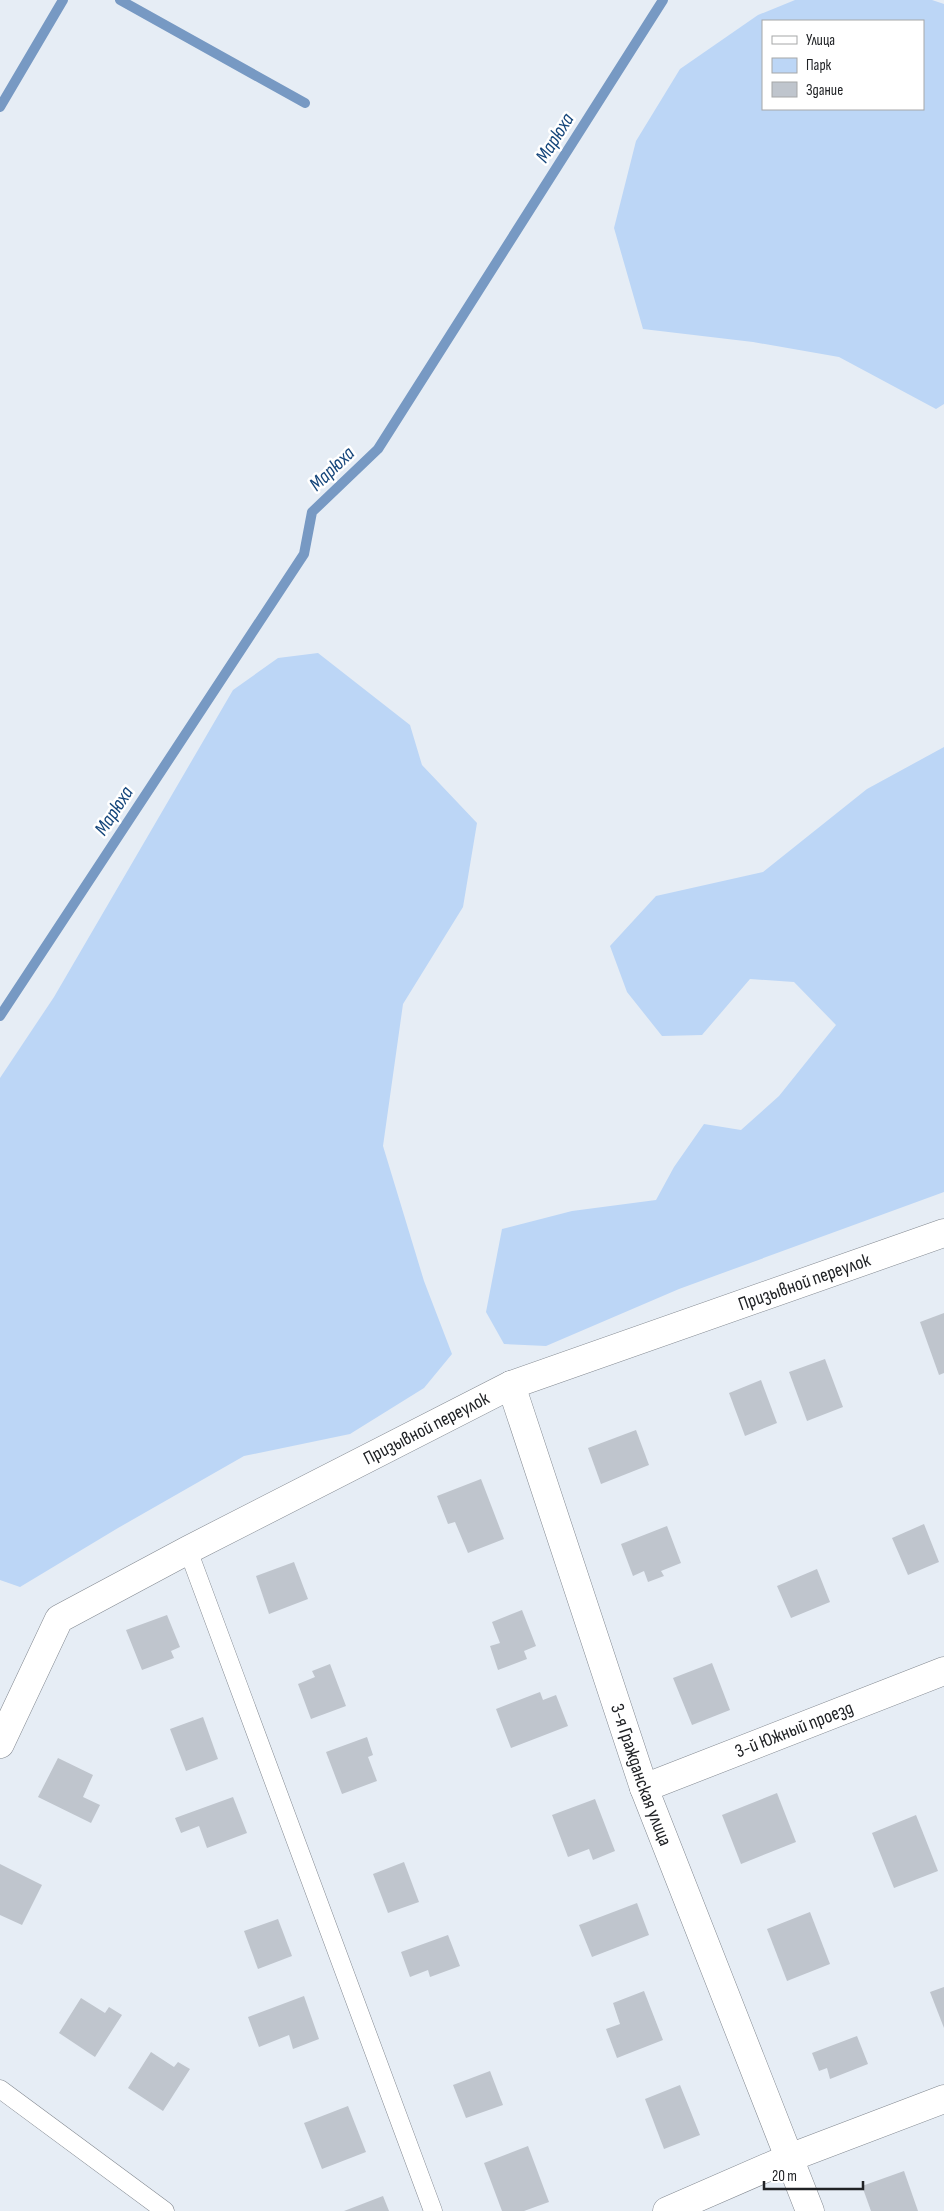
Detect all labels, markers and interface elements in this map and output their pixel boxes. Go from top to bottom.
legend [762,20,924,110]
text: Улица [806,31,835,50]
text: Парк [806,56,832,75]
text: Здание [806,81,843,100]
water label: Марюха [531,109,579,167]
water label: Марюха [304,442,360,496]
water label: Марюха [89,782,139,840]
street label: Призывной переулок [735,1248,874,1316]
street label: Призывной переулок [359,1386,494,1470]
street label: 3-й Южный проезд [732,1696,856,1763]
street label: 3-я Гражданская улица [606,1701,677,1849]
scale bar [764,2158,863,2190]
text: 20 m [772,2167,797,2186]

